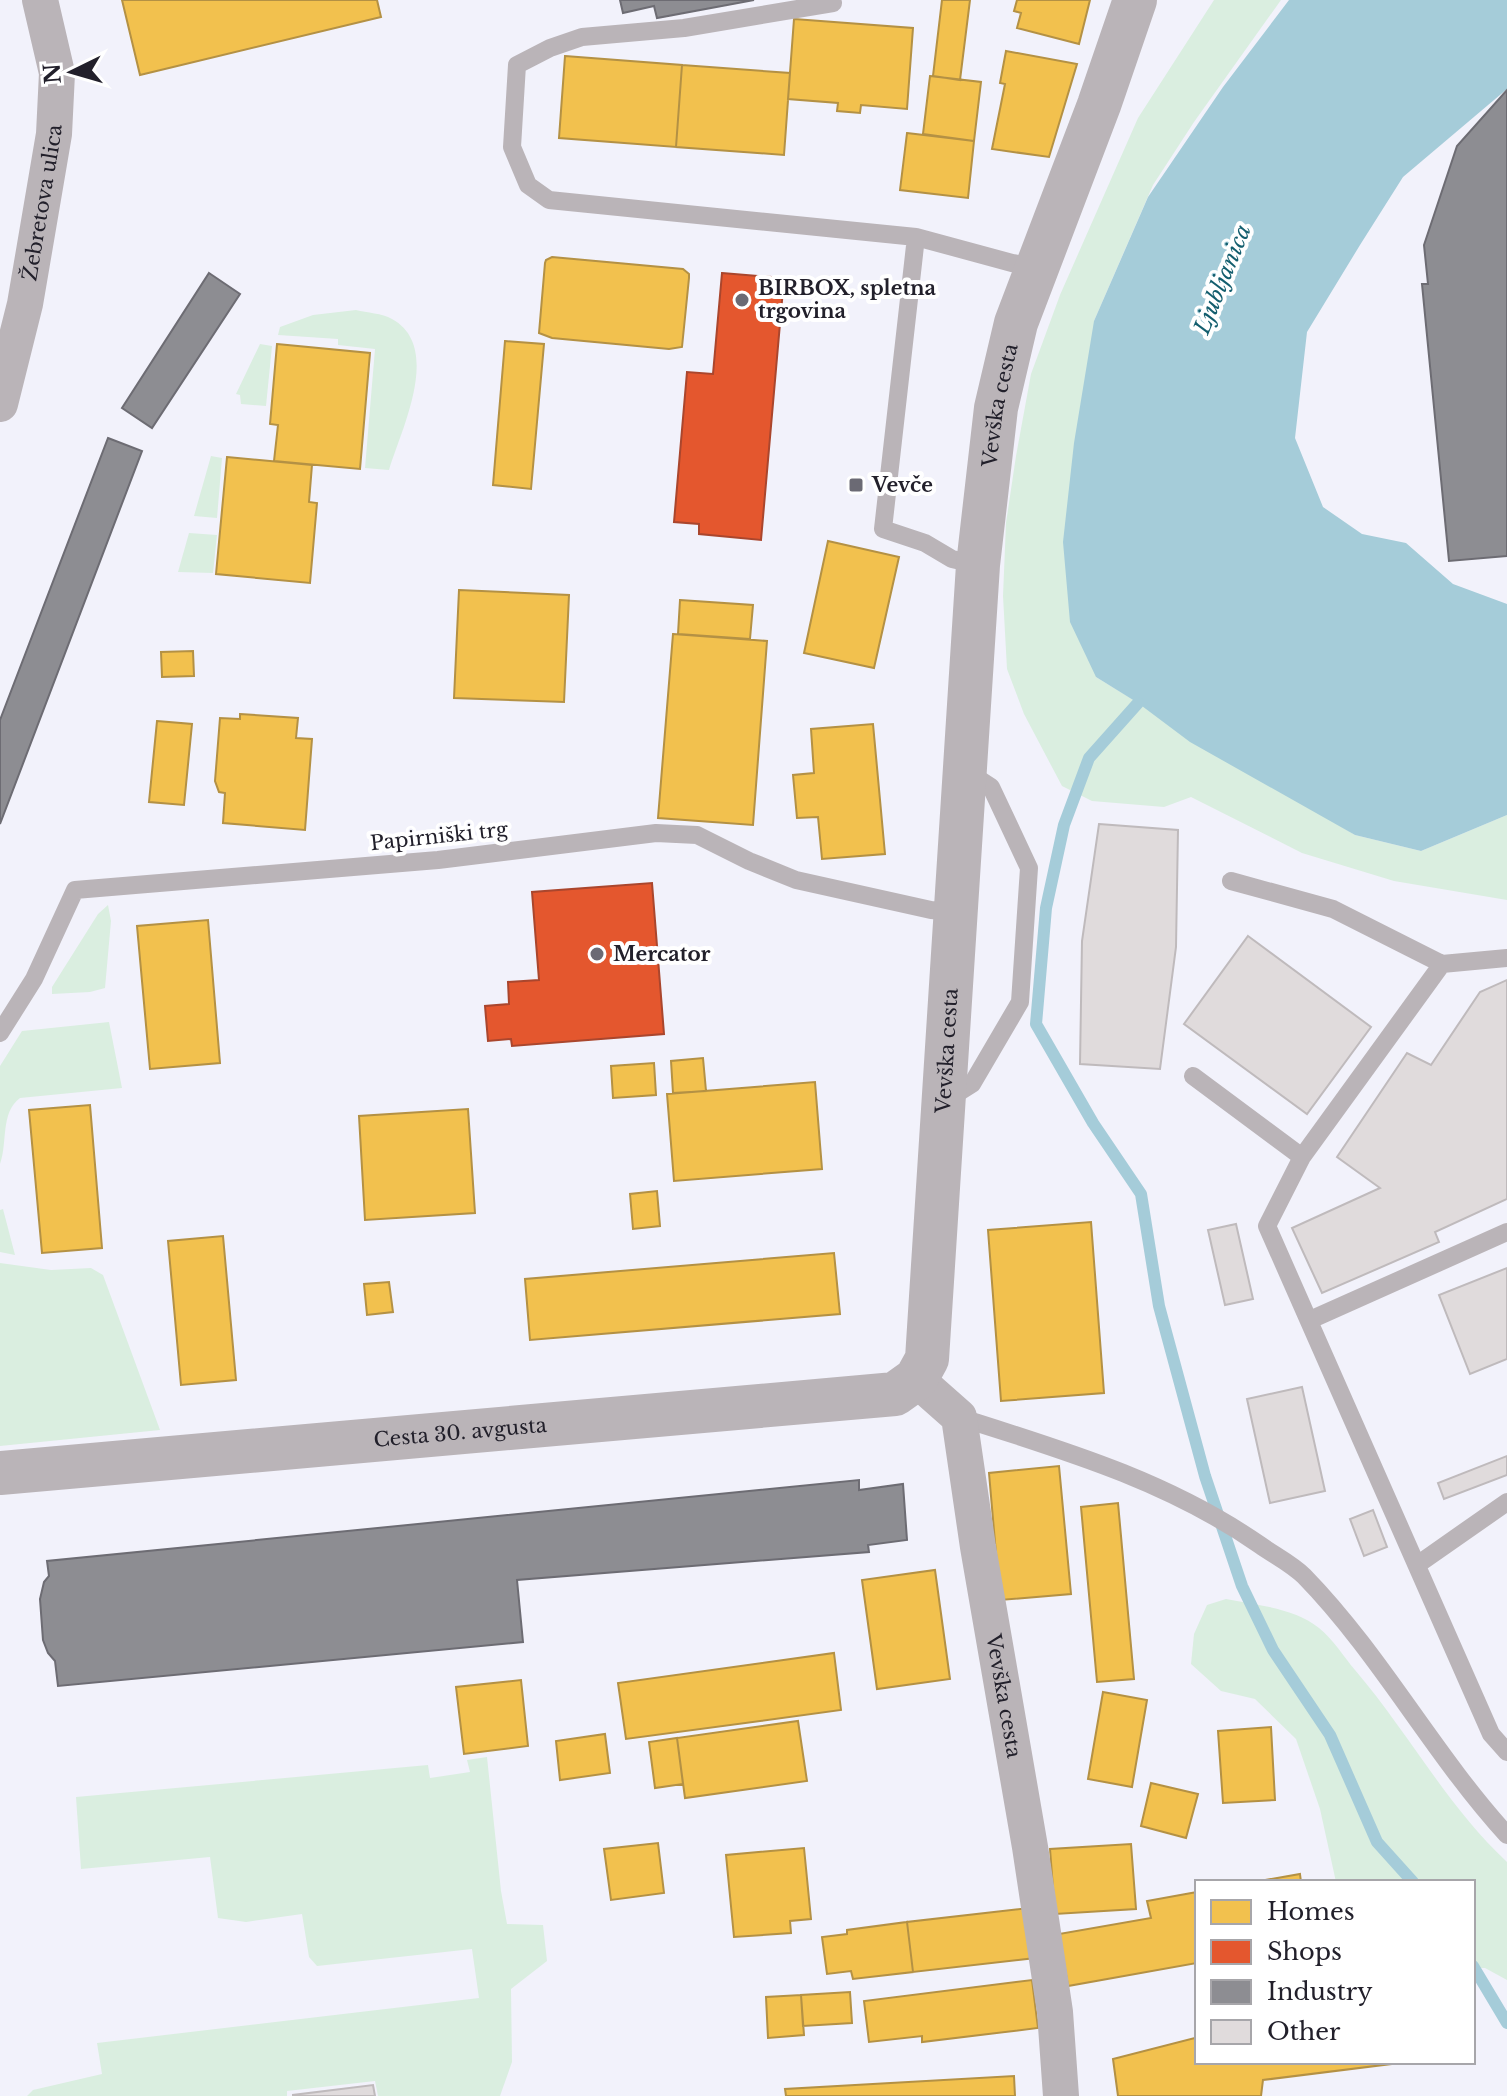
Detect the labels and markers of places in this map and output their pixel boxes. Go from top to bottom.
place label: BIRBOX, spletna trgovina [758,276,937,323]
marker: BIRBOX, spletna trgovina [733,291,751,309]
place label: Vevče [871,473,933,497]
marker: Vevče [847,476,865,494]
place label: Mercator [613,942,711,966]
marker: Mercator [588,945,606,963]

